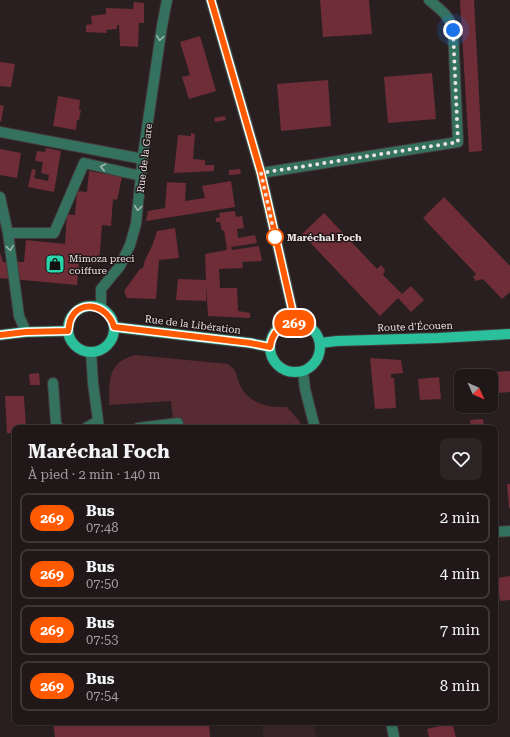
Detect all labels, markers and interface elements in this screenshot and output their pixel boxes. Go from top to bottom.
your location [443,20,463,40]
one-way arrow [156,35,165,41]
street label: Rue de la Gare [135,122,154,193]
one-way arrow [100,164,106,172]
one-way arrow [134,205,143,211]
marker: Maréchal Foch [266,228,284,246]
place label: Maréchal Foch [287,232,362,243]
one-way arrow [5,245,14,251]
shop icon: Mimoza preci coiffure [44,253,66,275]
place label: Mimoza preci coiffure [69,253,135,276]
line badge: 269 [271,310,317,336]
street label: Rue de la Libération [144,313,242,336]
text: 269 [282,315,306,331]
street label: Route d'Écouen [377,320,454,333]
north arrow [454,369,498,413]
map controls [454,369,498,413]
button: heart [440,438,482,480]
text: Maréchal Foch [28,440,170,463]
text: À pied · 2 min · 140 m [28,467,160,482]
text: Bus [86,502,114,520]
text: 2 min [440,509,480,527]
text: 269 [40,510,64,526]
text: 07:48 [86,520,118,535]
text: Bus [86,558,114,576]
text: 4 min [440,565,480,583]
text: 269 [40,566,64,582]
text: 07:50 [86,576,118,591]
text: Bus [86,614,114,632]
text: 7 min [440,621,480,639]
text: 269 [40,622,64,638]
text: 07:53 [86,632,118,647]
text: Bus [86,670,114,688]
text: 8 min [440,677,480,695]
text: 269 [40,678,64,694]
text: 07:54 [86,688,118,703]

